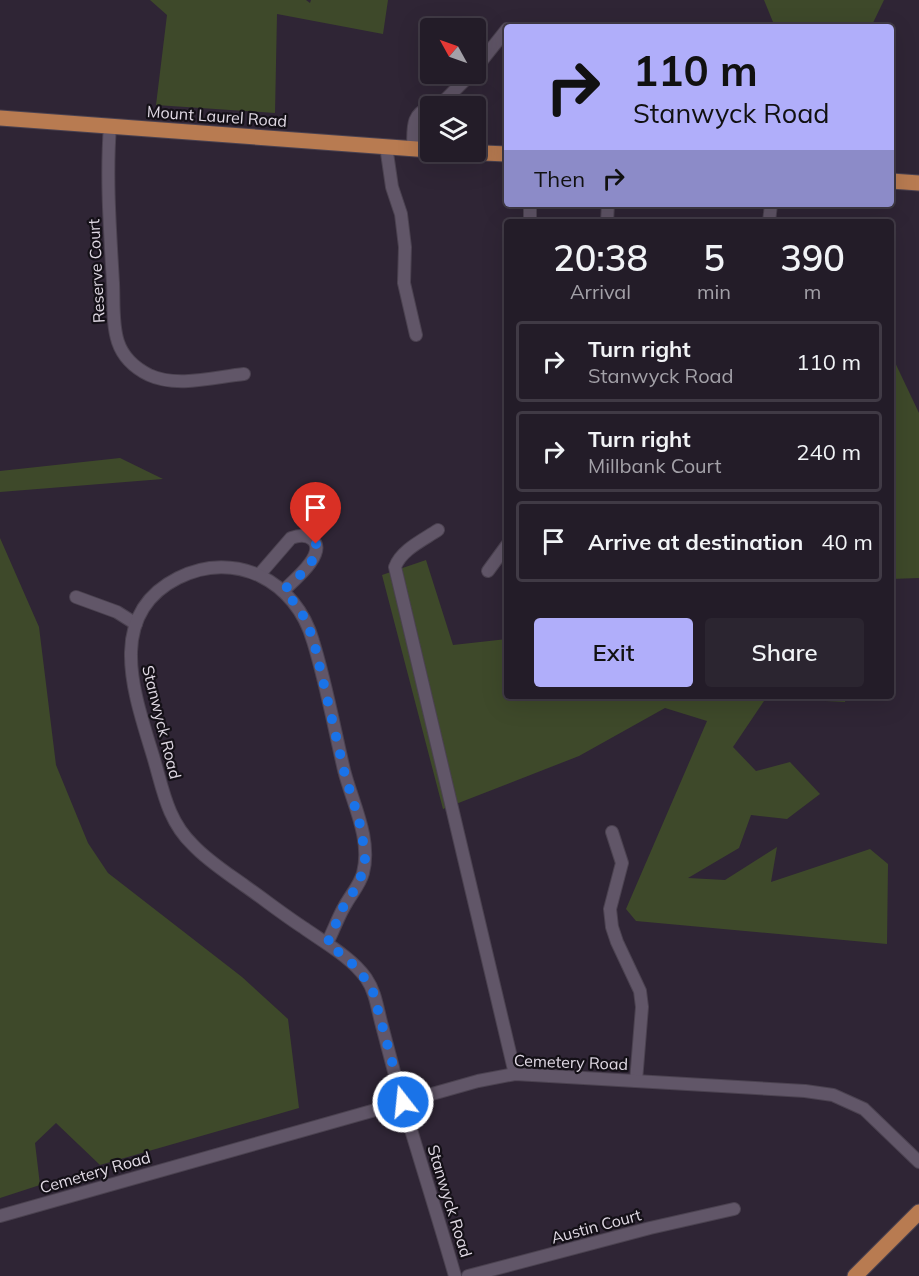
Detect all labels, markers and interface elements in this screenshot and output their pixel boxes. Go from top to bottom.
north arrow [420,18,486,84]
map controls [420,18,486,162]
text: 110 m [633,44,758,97]
icon: right [534,48,612,126]
button: layers [420,96,486,162]
text: Stanwyck Road [633,96,830,130]
street label: Mount Laurel Road [146,101,288,131]
icon: right [597,162,630,195]
text: Then [534,165,585,193]
street label: Reserve Court [83,218,109,324]
text: 20:38 [553,235,648,280]
text: 5 [703,235,725,280]
text: 390 [780,235,845,280]
text: Arrival [570,279,631,304]
text: min [697,279,731,304]
text: m [804,279,821,304]
text: Turn right [588,335,691,363]
icon: right [537,345,570,378]
text: 110 m [796,348,861,376]
text: Stanwyck Road [588,363,734,388]
text: Turn right [588,425,691,453]
icon: right [537,435,570,468]
text: 240 m [796,438,861,466]
text: Millbank Court [588,453,721,478]
pin [290,482,341,544]
icon: arrive [299,491,332,524]
icon: arrive [537,525,570,558]
text: Arrive at destination [588,528,803,556]
text: 40 m [821,528,873,556]
button: Exit [534,618,693,687]
button: Share [705,618,864,687]
street label: Stanwyck Road [138,663,186,781]
street label: Cemetery Road [514,1050,628,1074]
position arrow [371,1070,435,1134]
street label: Stanwyck Road [423,1142,477,1260]
street label: Cemetery Road [37,1147,153,1197]
street label: Austin Court [549,1204,644,1248]

